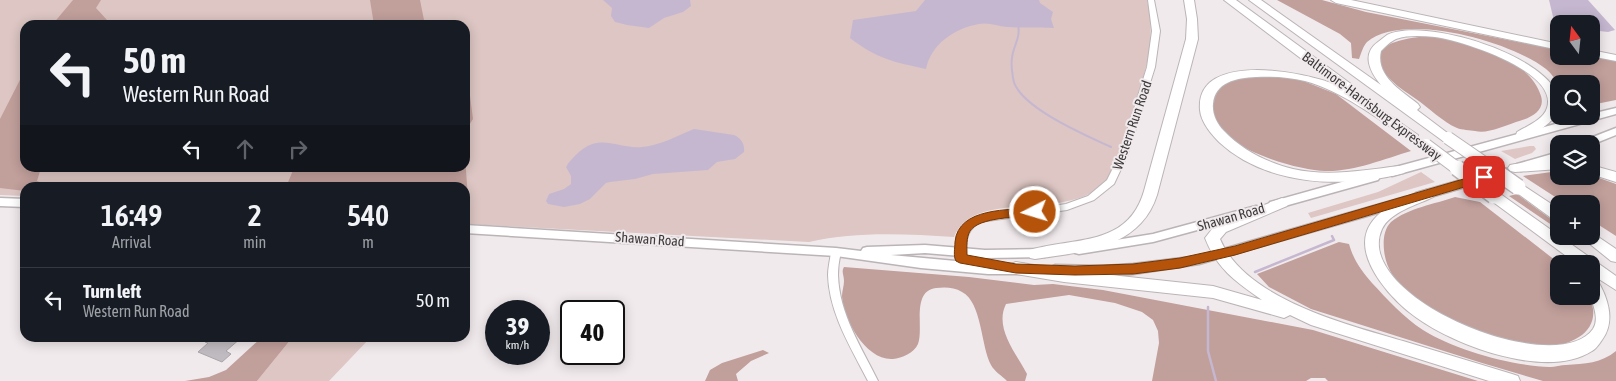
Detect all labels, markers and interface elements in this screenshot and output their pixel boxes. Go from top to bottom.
north arrow [1550,15,1600,65]
map controls [1550,15,1600,305]
icon: left [40,40,105,105]
text: 50 m [123,40,186,80]
street label: Baltimore-Harrisburg Expressway [1299,48,1445,164]
button: search [1550,75,1600,125]
street label: Western Run Road [1109,78,1155,172]
text: Western Run Road [123,81,270,107]
icon: left [178,135,206,163]
icon: ahead [231,135,259,163]
icon: right [284,135,312,163]
button: layers [1550,135,1600,185]
pin [1463,156,1505,198]
icon: arrive [1470,163,1498,191]
position arrow [1008,185,1060,237]
button: + [1550,195,1600,245]
text: 16:49 [101,198,162,232]
text: 2 [248,198,262,232]
text: 540 [347,198,389,232]
street label: Shawan Road [1195,200,1267,234]
street label: Shawan Road [615,229,685,249]
text: Arrival [112,233,151,251]
text: min [243,233,266,251]
text: m [362,233,374,251]
button: − [1550,255,1600,305]
text: Turn left [83,280,141,302]
icon: left [40,286,68,314]
text: 50 m [416,289,450,311]
speed limit sign: 40 [560,300,625,365]
text: Western Run Road [83,302,190,320]
text: 39 [506,312,529,340]
text: km/h [506,338,529,352]

